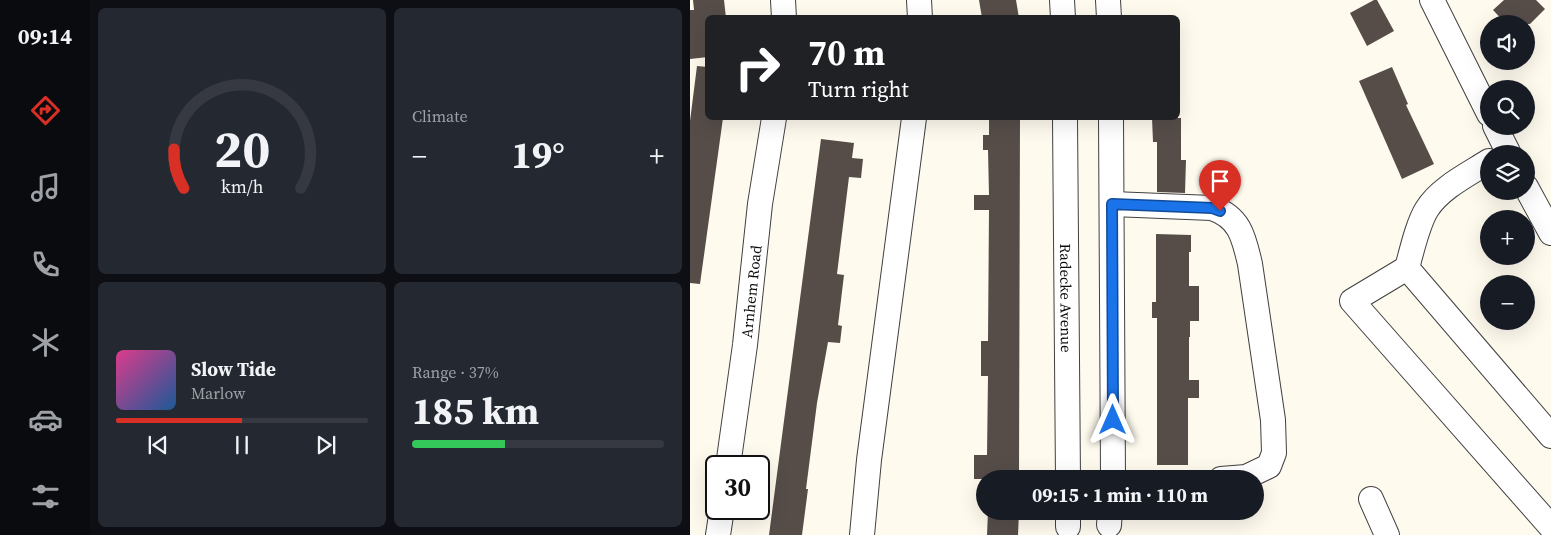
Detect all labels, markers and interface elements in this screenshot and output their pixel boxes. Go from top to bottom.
map controls [1480,15,1535,330]
button: sound [1480,15,1535,70]
text: 09:14 [18,21,72,51]
text: 70 m [808,29,885,77]
icon: right [725,35,790,100]
text: Turn right [808,74,909,104]
button: search [1480,80,1535,135]
icon: directions [28,93,63,128]
text: Climate [412,105,468,127]
text: 20 [214,113,270,184]
text: 19° [511,129,565,181]
text: − [412,137,427,175]
text: + [649,137,664,175]
button: layers [1480,145,1535,200]
pin [1199,160,1241,211]
icon: arrive [1206,167,1234,195]
icon: music [28,170,63,205]
text: km/h [221,174,264,199]
button: + [1480,210,1535,265]
street label: Radecke Avenue [1056,243,1077,353]
street label: Arnhem Road [735,244,766,339]
icon: phone [28,247,63,282]
button: − [1480,275,1535,330]
icon: climate [28,325,63,360]
text: Slow Tide [191,356,276,382]
text: Range · 37% [412,361,499,383]
text: Marlow [191,382,246,404]
text: 185 km [412,385,539,437]
position arrow [1086,393,1138,445]
icon: car [28,402,63,437]
icon: previous [144,431,172,459]
icon: pause [228,431,256,459]
icon: next [312,431,340,459]
speed limit sign: 30 [705,455,770,520]
icon: filters [28,479,63,514]
text: 09:15 · 1 min · 110 m [1032,482,1208,508]

